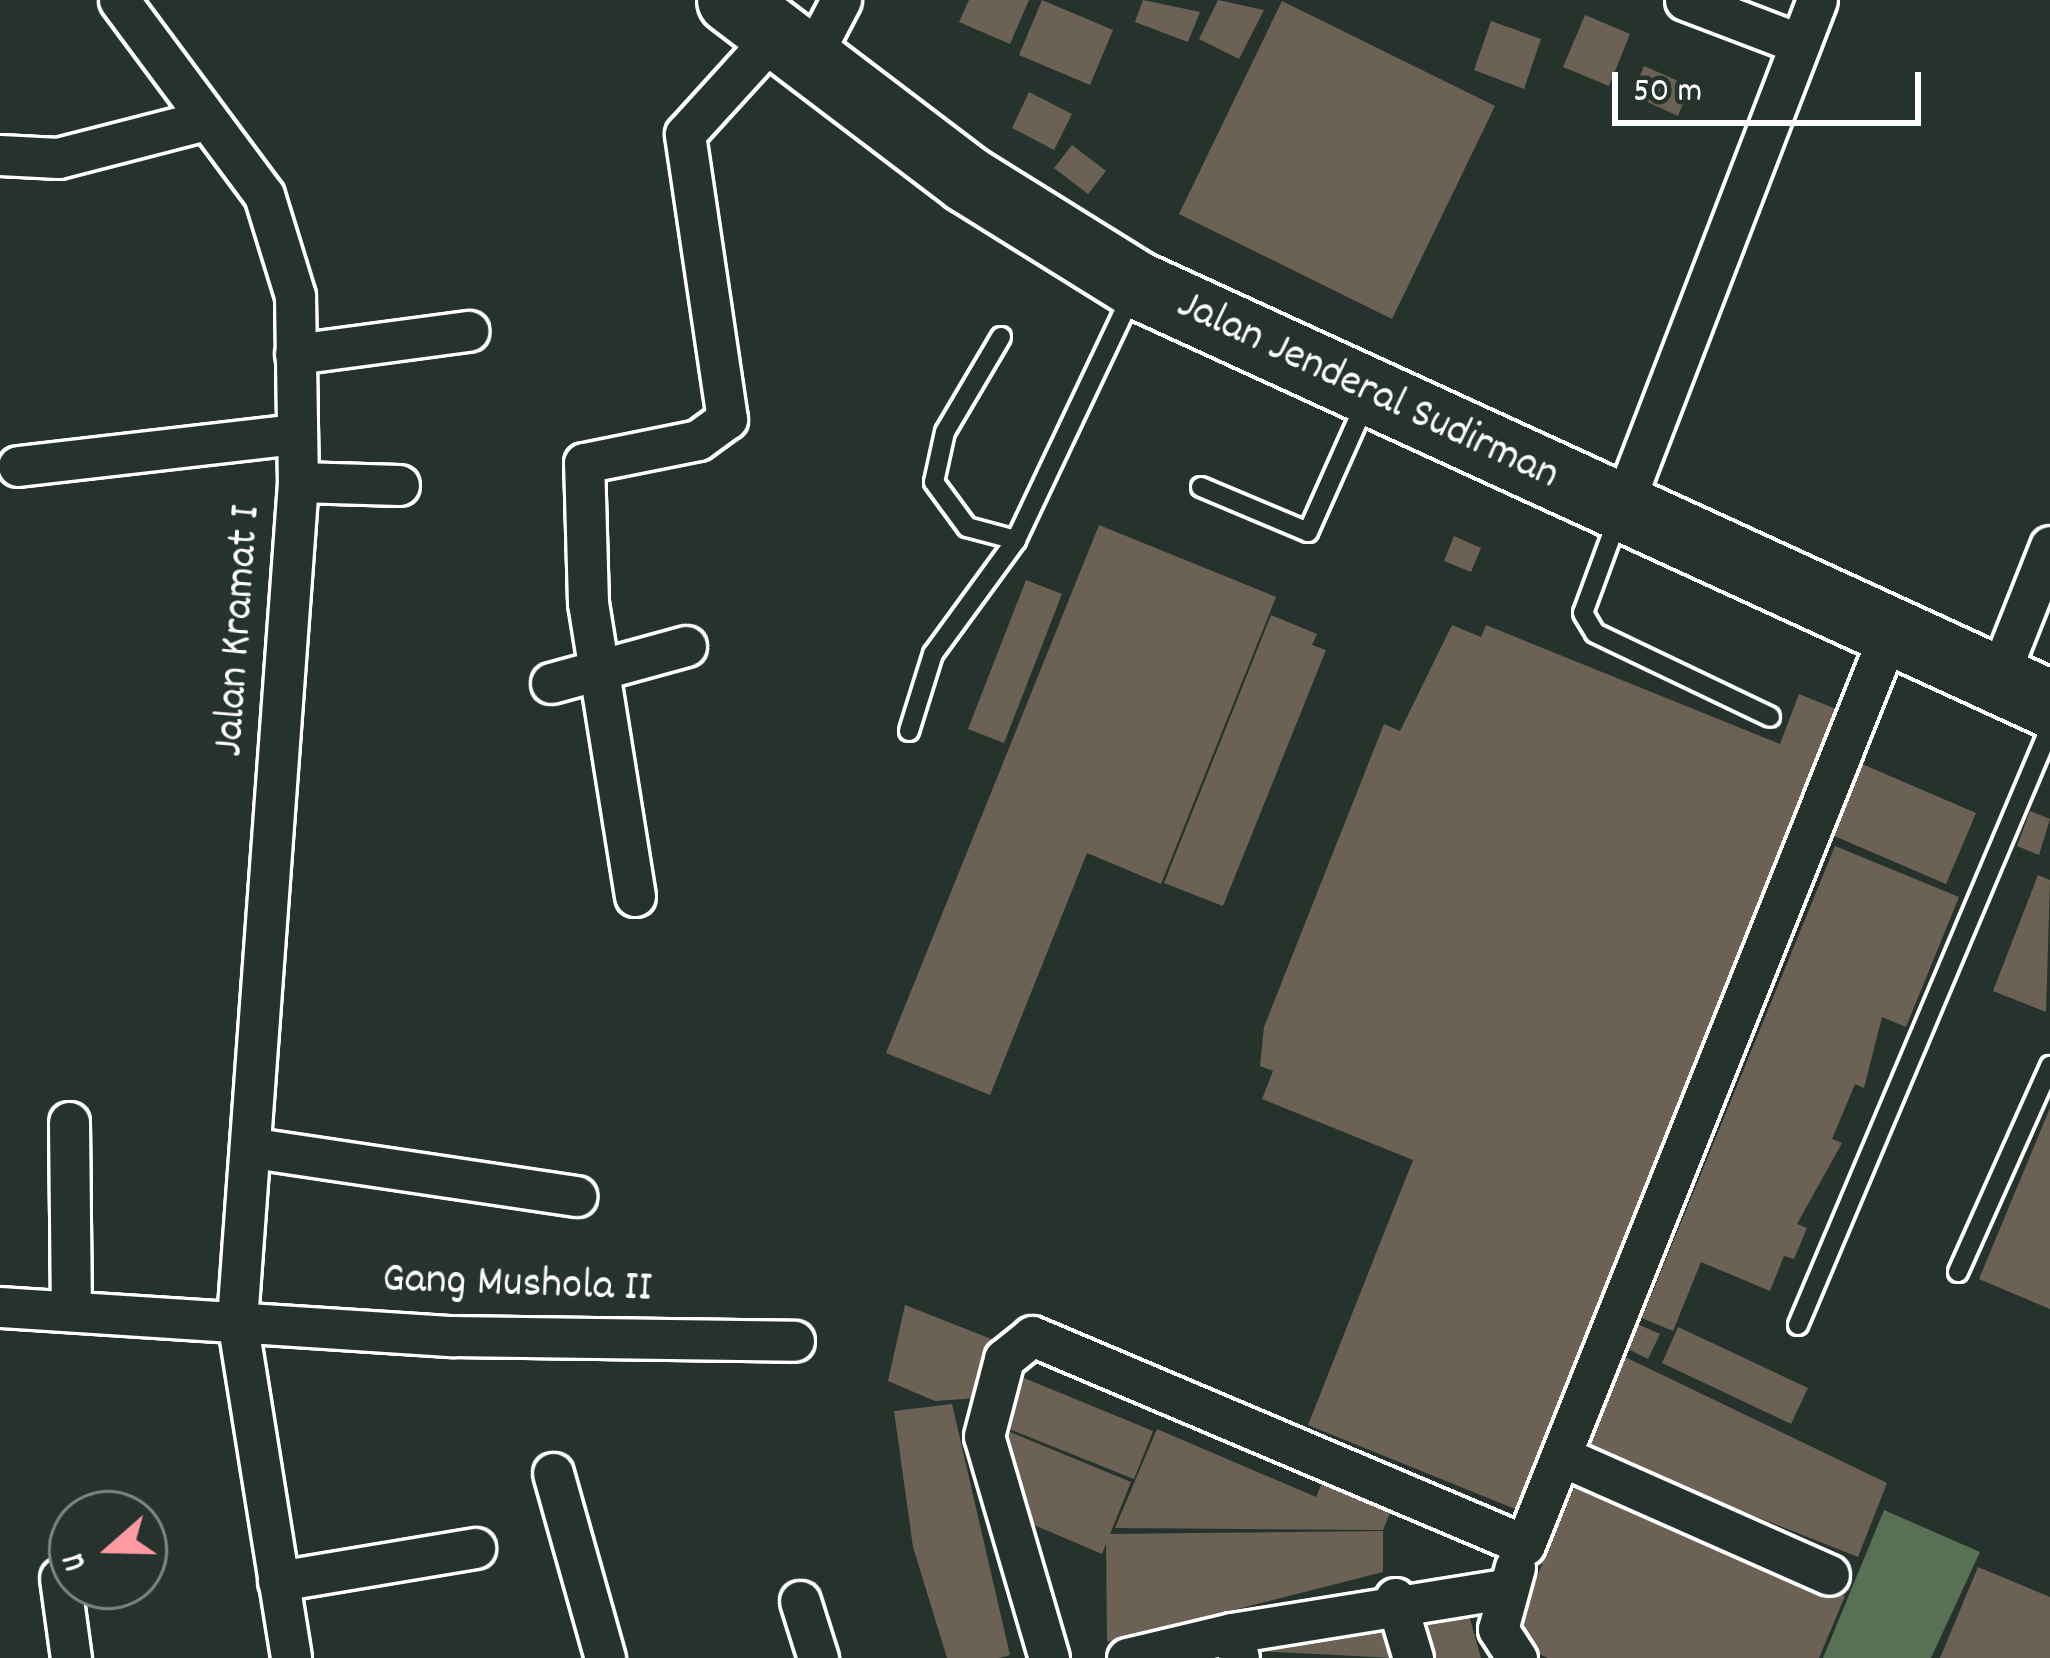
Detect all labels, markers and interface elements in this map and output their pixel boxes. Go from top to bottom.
scale bar [1618,48,1927,122]
text: 50 m [1633,67,1702,119]
street label: Jalan Jenderal Sudirman [1167,280,1567,504]
street label: Jalan Kramat I [204,503,276,759]
street label: Gang Mushola II [381,1254,653,1318]
north arrow [48,1490,168,1610]
text: U [52,1546,101,1577]

